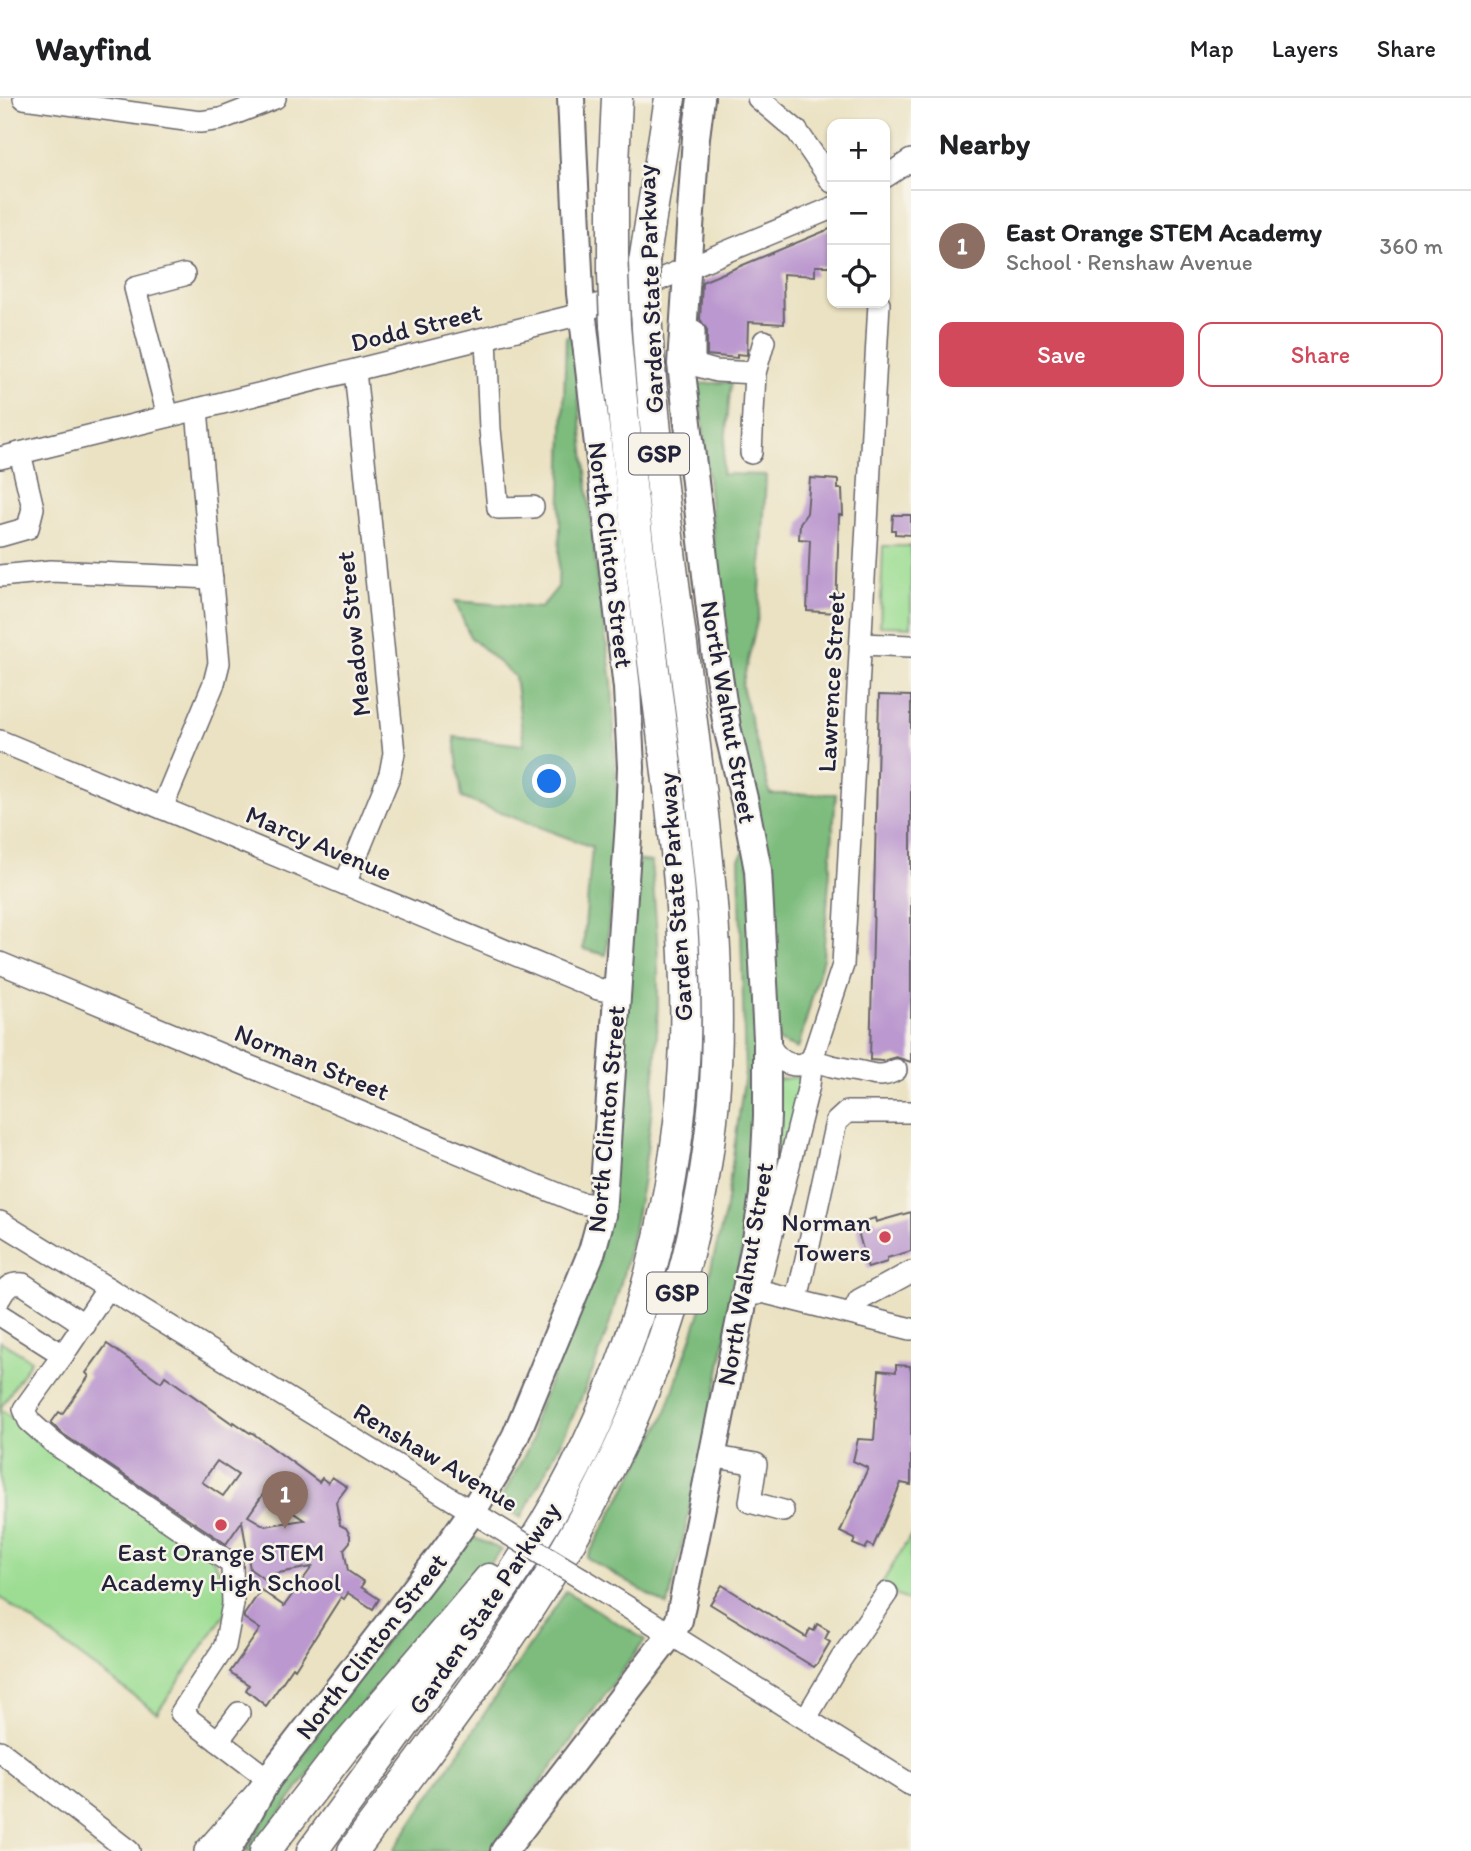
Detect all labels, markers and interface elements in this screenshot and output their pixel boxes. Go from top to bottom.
text: Wayfind [35,29,151,68]
text: Map [1190,34,1234,63]
text: Layers [1272,34,1339,63]
text: Share [1377,34,1436,63]
map controls [827,119,890,308]
button: + [827,119,890,182]
text: Nearby [939,125,1030,162]
street label: Garden State Parkway [630,164,670,414]
button: − [827,182,890,245]
text: East Orange STEM Academy [1006,216,1322,248]
text: 1 [957,232,967,260]
text: 360 m [1380,232,1443,260]
button: locate [827,245,890,308]
text: School · Renshaw Avenue [1006,248,1253,276]
street label: Dodd Street [347,295,485,359]
button: Save [939,322,1184,387]
button: Share [1198,322,1443,387]
road number: GSP [629,433,689,474]
street label: North Clinton Street [581,440,641,670]
street label: Meadow Street [328,550,378,718]
street label: Lawrence Street [810,591,852,773]
street label: North Walnut Street [694,598,764,826]
your location [532,764,566,798]
street label: Garden State Parkway [650,771,700,1023]
street label: Marcy Avenue [241,798,397,888]
street label: North Clinton Street [580,1004,632,1234]
street label: Norman Street [230,1016,394,1108]
street label: North Walnut Street [710,1160,780,1388]
place label: Norman Towers [781,1206,871,1268]
marker: Norman Towers [877,1229,893,1245]
road number: GSP [647,1273,707,1314]
street label: Renshaw Avenue [348,1395,524,1519]
pin: 1 [262,1471,308,1529]
street label: Garden State Parkway [401,1496,567,1720]
marker: East Orange STEM Academy High School [213,1517,229,1533]
place label: East Orange STEM Academy High School [101,1536,341,1598]
street label: North Clinton Street [288,1546,454,1746]

